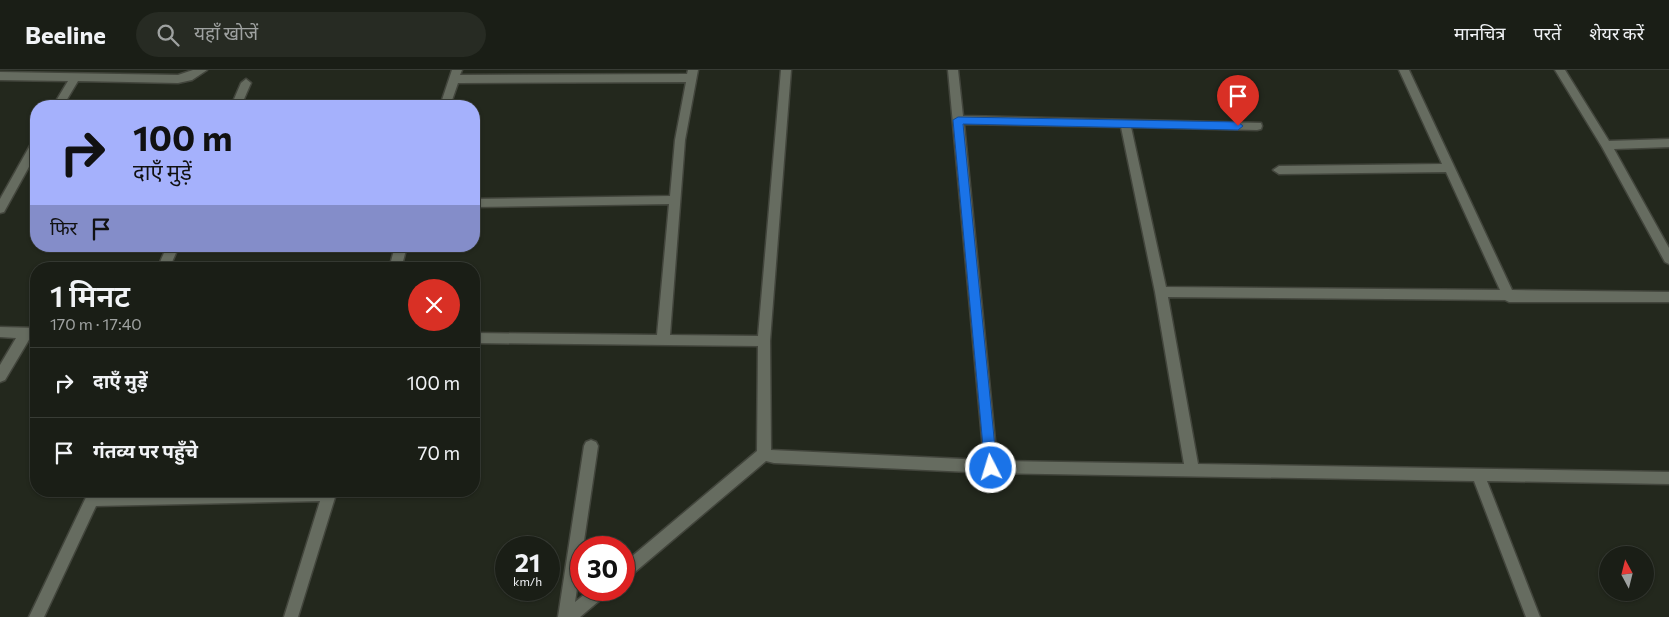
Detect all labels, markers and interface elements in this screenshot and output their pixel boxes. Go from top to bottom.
search box [136,12,486,57]
text: Beeline [25,20,106,49]
icon: search [154,21,182,49]
text: यहाँ खोजें [194,21,258,44]
text: मानचित्र [1454,22,1505,44]
text: परतें [1533,22,1561,44]
text: शेयर करें [1589,22,1644,44]
pin [1217,75,1259,126]
icon: arrive [1224,82,1252,110]
text: 100 m [133,115,233,158]
icon: right [50,120,115,185]
text: दाएँ मुड़ें [133,158,192,185]
icon: arrive [87,215,115,243]
text: फिर [50,216,77,239]
text: 1 मिनट [50,276,130,313]
button: close [408,279,460,331]
text: 170 m · 17:40 [50,314,142,333]
icon: right [50,369,78,397]
text: दाएँ मुड़ें [93,369,148,392]
text: 100 m [407,371,460,394]
icon: arrive [50,439,78,467]
text: गंतव्य पर पहुँचे [93,439,198,462]
text: 70 m [417,441,460,464]
position arrow [964,441,1016,493]
speed limit sign: 30 [570,536,635,601]
north arrow [1599,546,1654,601]
map controls [1599,546,1654,601]
text: 21 [515,547,540,577]
text: km/h [513,574,542,588]

